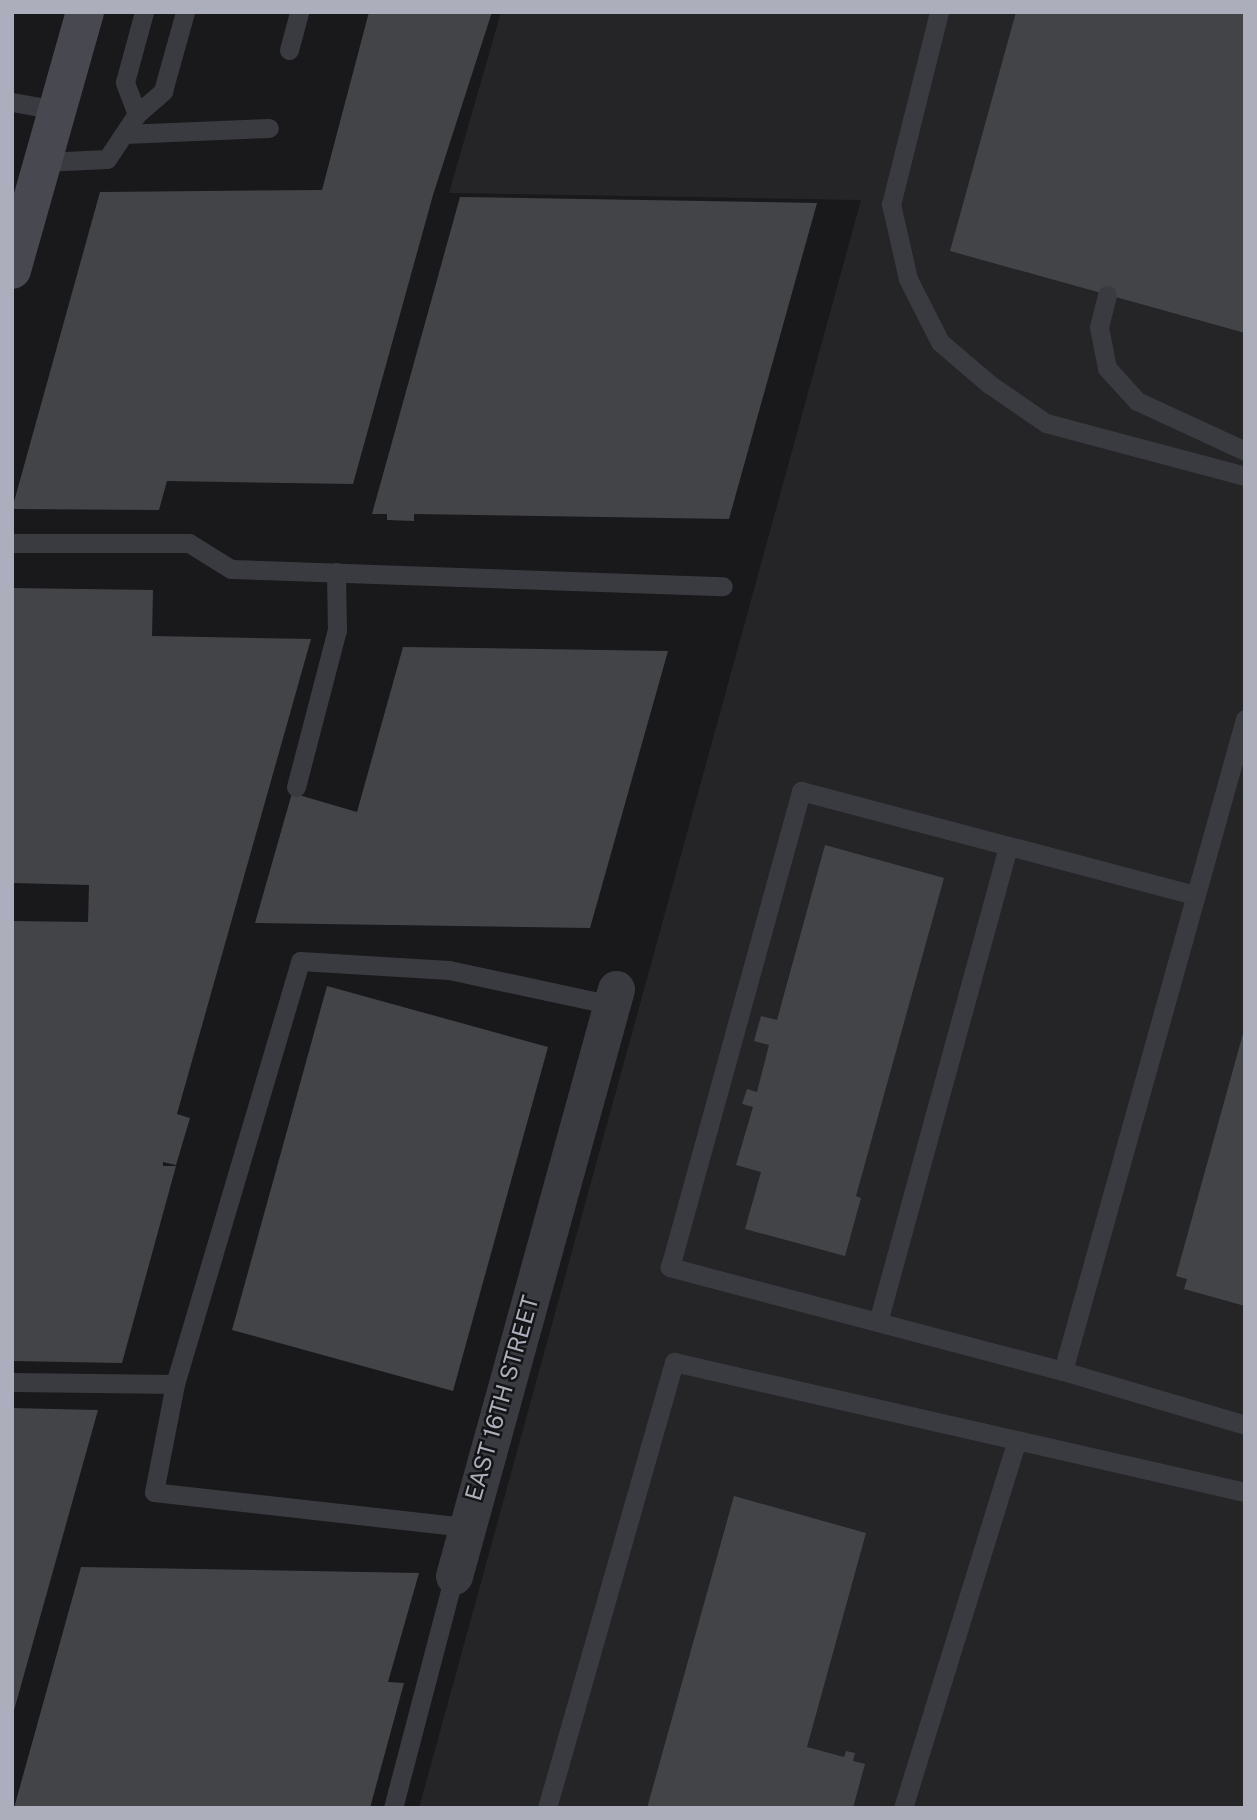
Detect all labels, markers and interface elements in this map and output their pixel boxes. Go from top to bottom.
street label: EAST 16TH STREET [460,1292,544,1504]

